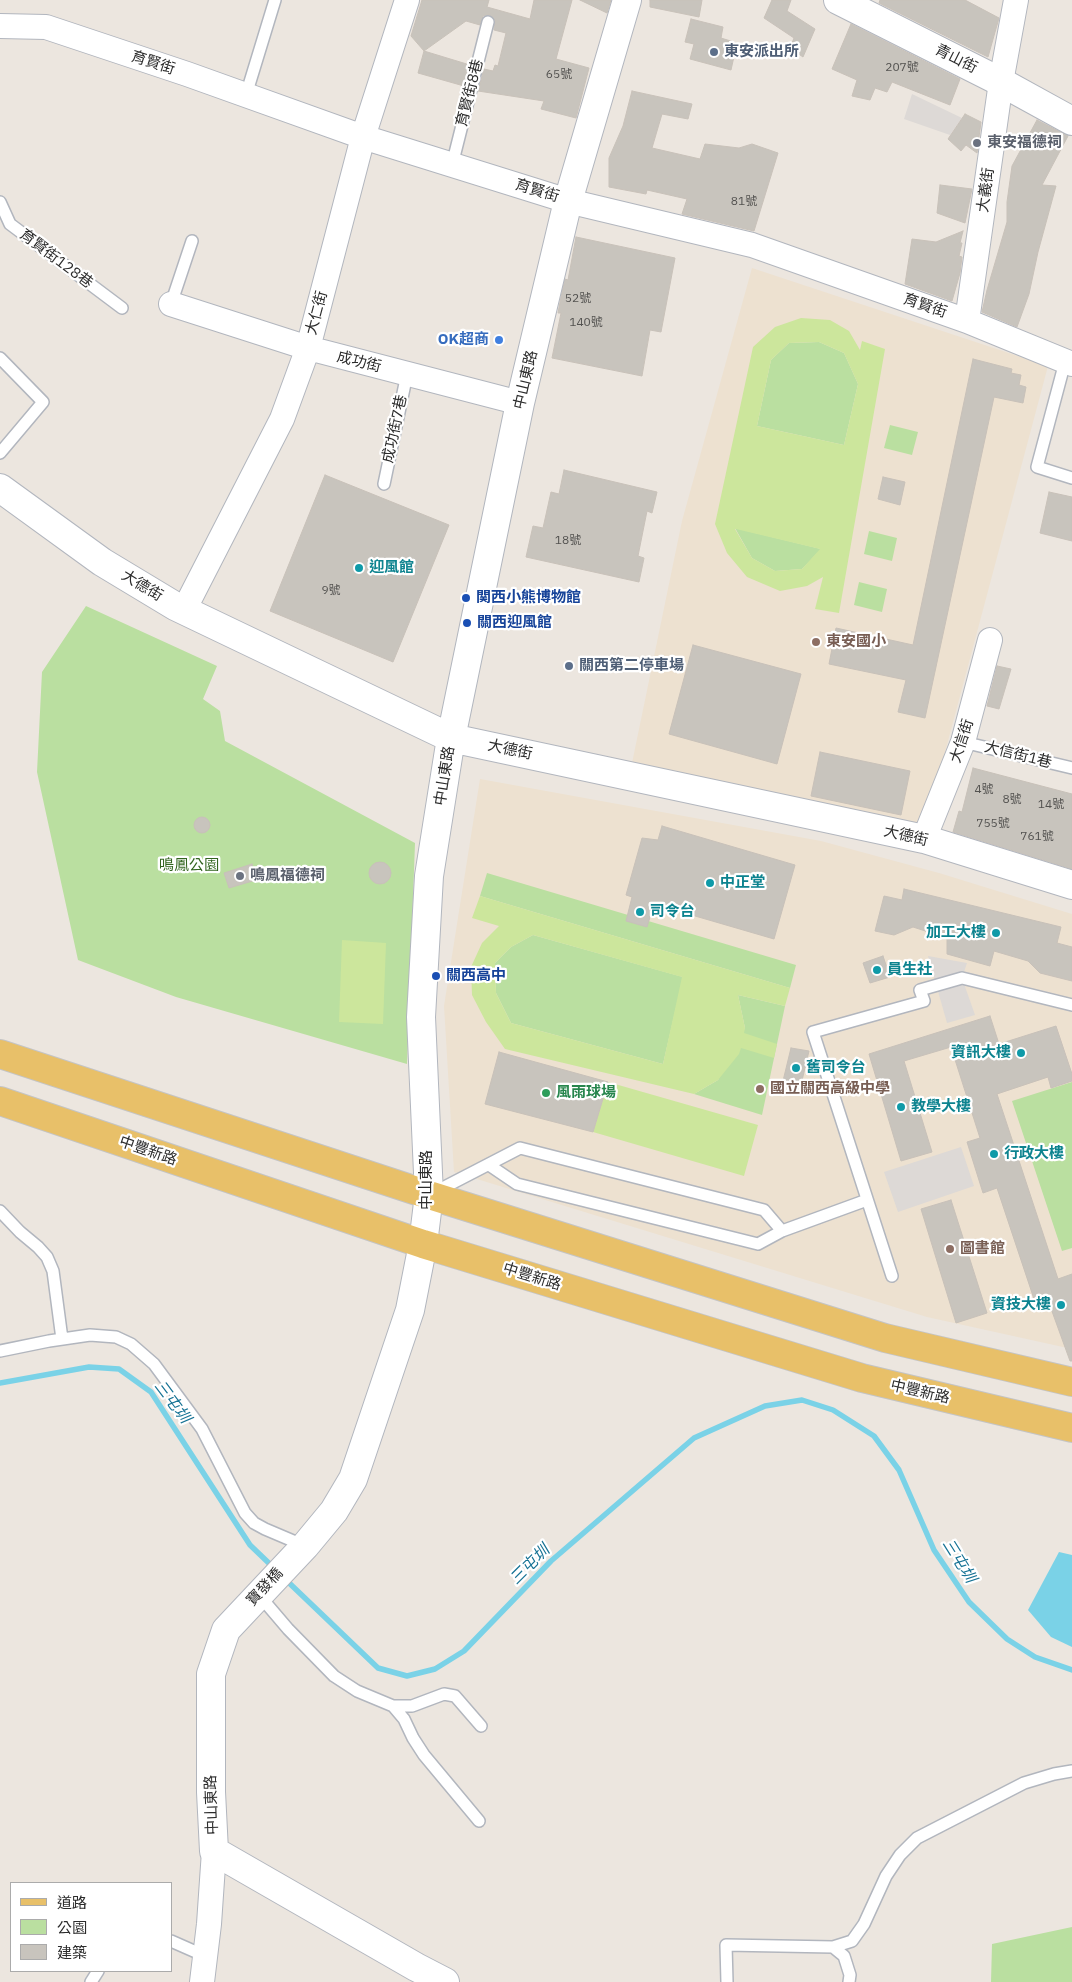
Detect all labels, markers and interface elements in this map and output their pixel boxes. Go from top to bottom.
street label: 青山街 [932,41,980,77]
place label: 東安派出所 [724,43,799,61]
marker: 東安派出所 [708,46,720,58]
street label: 育賢街 [129,47,177,79]
street label: 育賢街8巷 [453,57,487,129]
house number: 207號 [885,61,919,75]
house number: 65號 [546,68,572,82]
place label: 東安福德祠 [987,134,1062,152]
marker: 東安福德祠 [971,137,983,149]
street label: 大義街 [974,166,998,214]
street label: 育賢街 [513,176,561,206]
house number: 81號 [731,195,757,209]
street label: 育賢街128巷 [16,226,96,292]
street label: 大仁街 [302,289,332,337]
street label: 育賢街 [901,290,949,322]
house number: 52號 [565,292,591,306]
house number: 140號 [569,316,603,330]
place label: OK超商 [438,331,489,349]
marker: OK超商 [493,334,505,346]
street label: 成功街 [335,348,383,376]
street label: 中山東路 [510,349,542,411]
street label: 成功街7巷 [379,393,411,465]
house number: 18號 [555,534,581,548]
place label: 迎風館 [369,559,414,577]
marker: 迎風館 [353,562,365,574]
street label: 大德街 [118,567,166,605]
house number: 9號 [321,584,341,598]
place label: 関西小熊博物館 [476,589,581,607]
marker: 関西小熊博物館 [460,592,472,604]
place label: 關西迎風館 [477,614,552,632]
marker: 關西迎風館 [461,617,473,629]
place label: 東安國小 [826,633,886,651]
marker: 東安國小 [810,636,822,648]
place label: 關西第二停車場 [579,657,684,675]
marker: 關西第二停車場 [563,660,575,672]
street label: 大信街 [946,717,978,765]
street label: 大德街 [486,737,534,763]
street label: 大信街1巷 [982,738,1054,772]
street label: 中山東路 [431,745,459,807]
house number: 4號 [974,783,994,797]
house number: 8號 [1002,793,1022,807]
house number: 14號 [1038,798,1064,812]
house number: 755號 [976,817,1010,831]
street label: 大德街 [882,822,930,850]
house number: 761號 [1020,830,1054,844]
park label: 鳴鳳公園 [159,857,219,875]
place label: 鳴鳳福德祠 [250,867,325,885]
marker: 鳴鳳福德祠 [234,870,246,882]
place label: 中正堂 [720,874,765,892]
marker: 中正堂 [704,877,716,889]
place label: 司令台 [650,903,695,921]
marker: 司令台 [634,906,646,918]
place label: 加工大樓 [926,924,986,942]
marker: 加工大樓 [990,927,1002,939]
place label: 員生社 [887,961,932,979]
marker: 員生社 [871,964,883,976]
place label: 關西高中 [446,967,506,985]
marker: 關西高中 [430,970,442,982]
place label: 資訊大樓 [951,1044,1011,1062]
marker: 資訊大樓 [1015,1047,1027,1059]
place label: 舊司令台 [806,1059,866,1077]
marker: 舊司令台 [790,1062,802,1074]
place label: 國立關西高級中學 [770,1080,890,1098]
marker: 國立關西高級中學 [754,1083,766,1095]
place label: 風雨球場 [556,1084,616,1102]
marker: 風雨球場 [540,1087,552,1099]
place label: 教學大樓 [911,1098,971,1116]
marker: 教學大樓 [895,1101,907,1113]
street label: 中豐新路 [117,1133,179,1169]
place label: 行政大樓 [1004,1145,1064,1163]
marker: 行政大樓 [988,1148,1000,1160]
street label: 中山東路 [418,1150,436,1210]
place label: 圖書館 [960,1240,1005,1258]
marker: 圖書館 [944,1243,956,1255]
street label: 中豐新路 [501,1260,563,1294]
place label: 資技大樓 [991,1296,1051,1314]
marker: 資技大樓 [1055,1299,1067,1311]
street label: 中豐新路 [889,1376,951,1408]
water label: 三屯圳 [150,1377,194,1427]
water label: 三屯圳 [938,1536,980,1586]
water label: 三屯圳 [506,1541,554,1589]
street label: 寶發橋 [243,1564,287,1610]
street label: 中山東路 [202,1775,222,1835]
legend [10,1882,172,1972]
text: 道路 [57,1893,87,1912]
text: 公園 [57,1918,87,1937]
text: 建築 [57,1943,87,1962]

